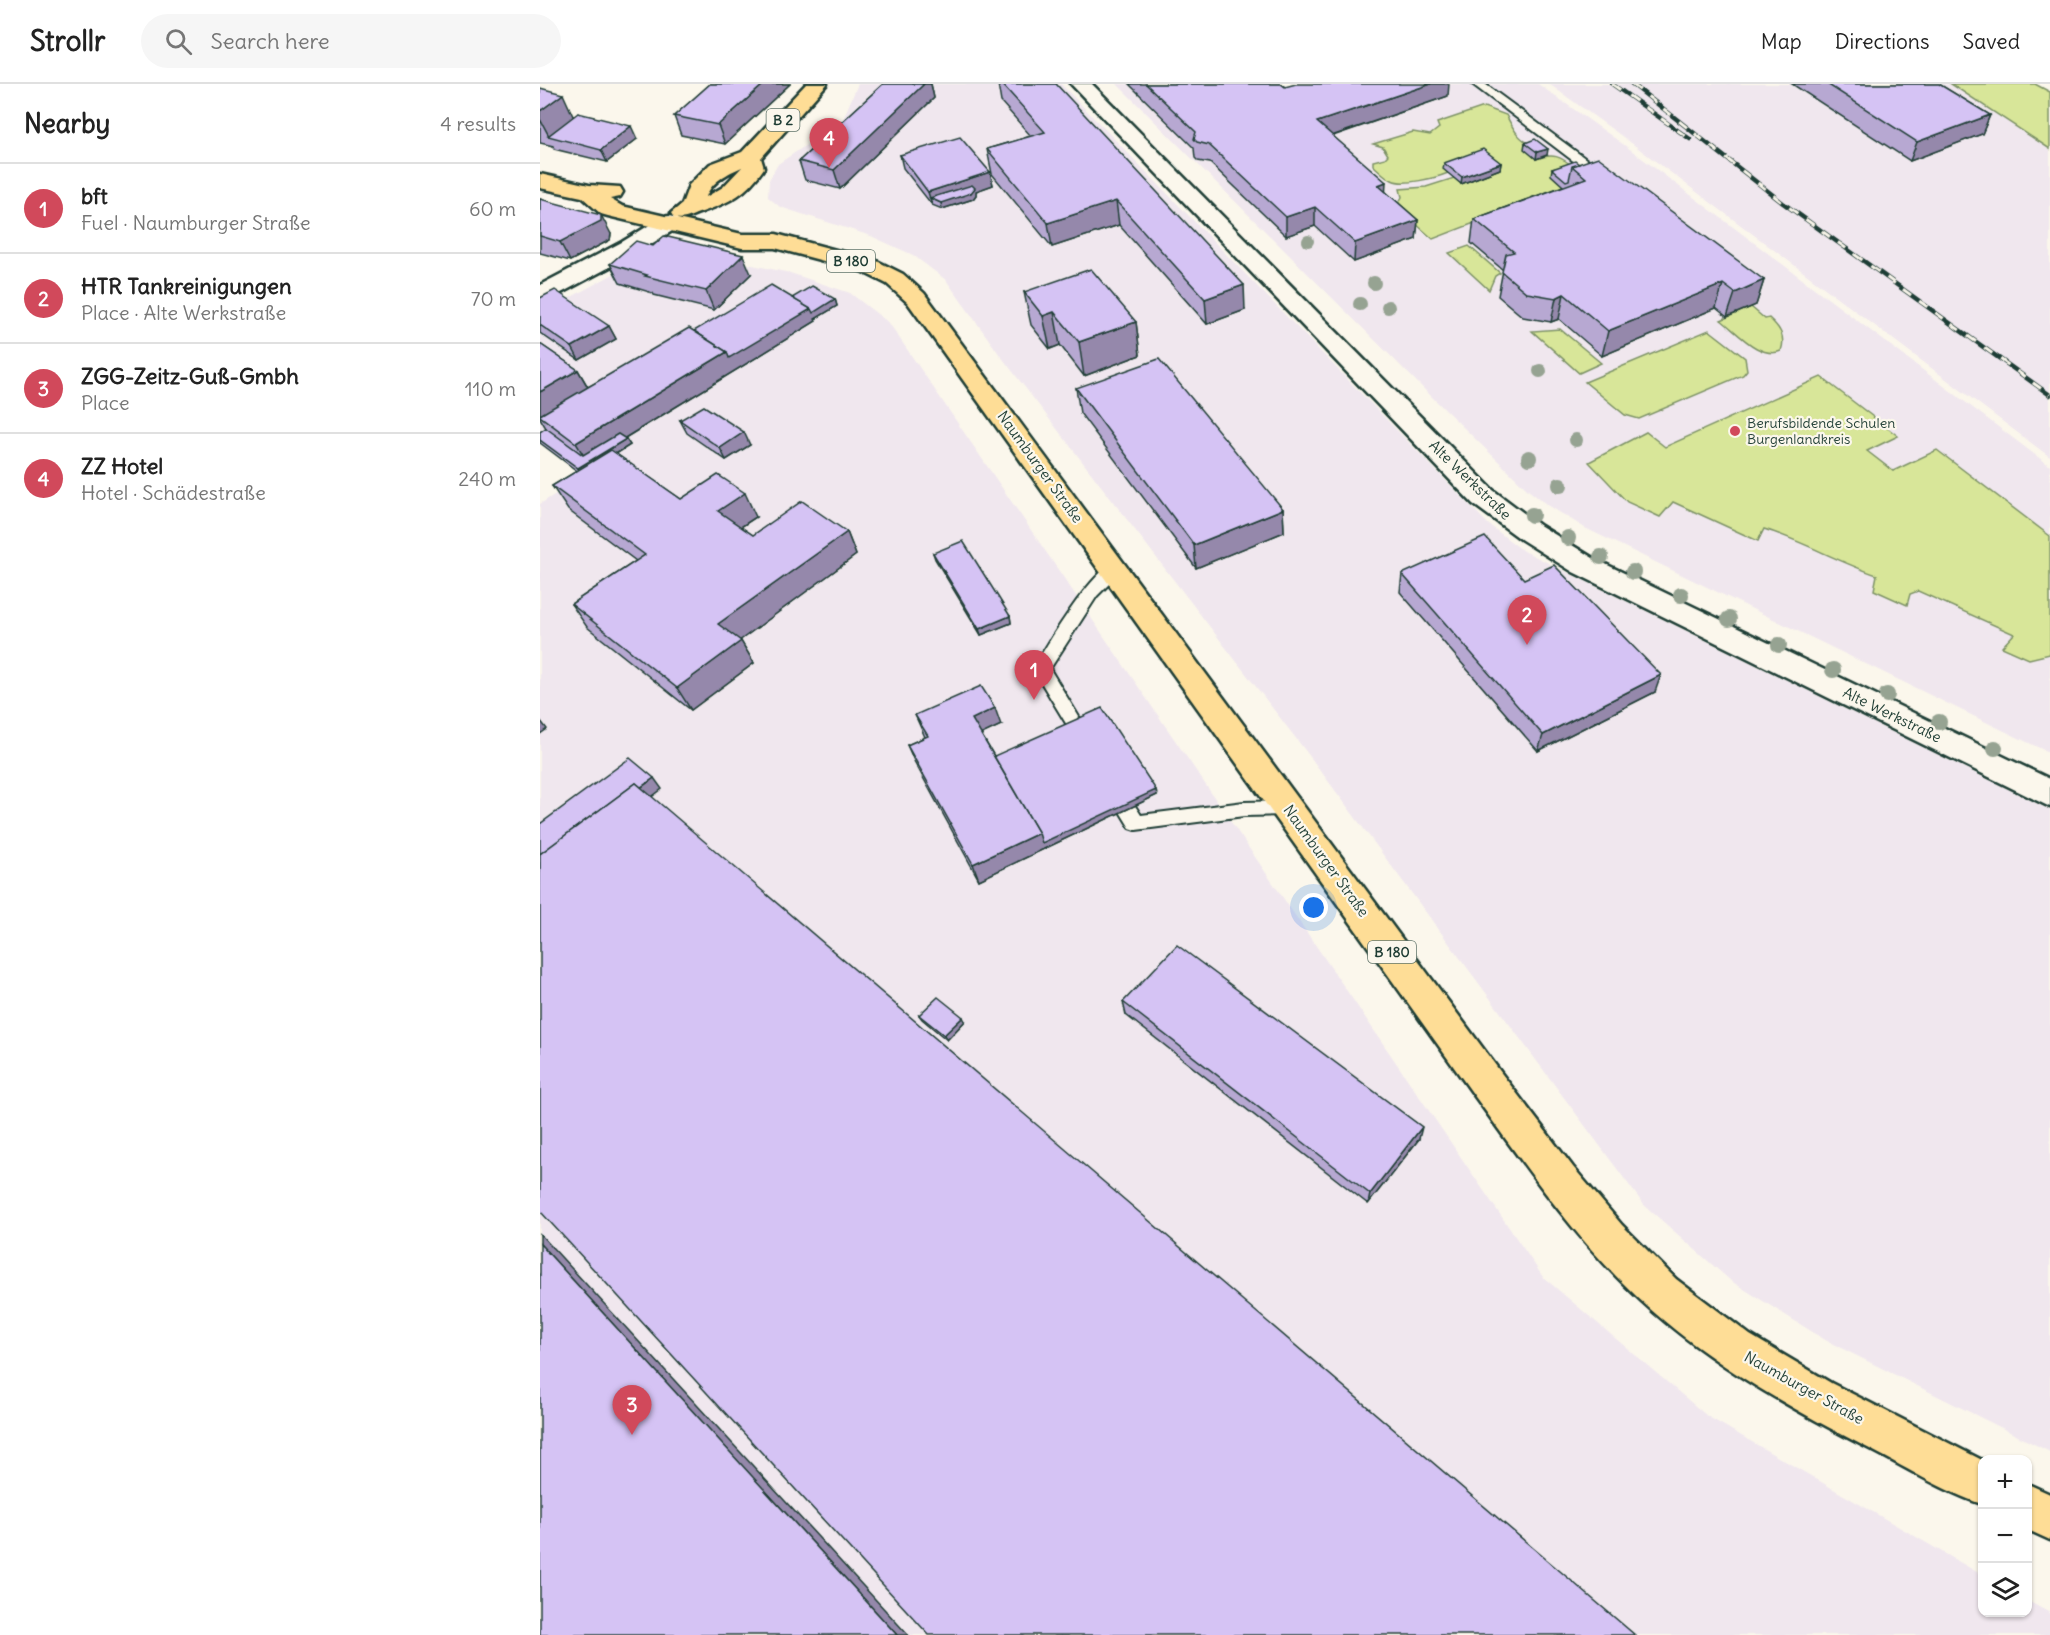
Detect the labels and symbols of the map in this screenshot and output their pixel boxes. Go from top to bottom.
road number: B 2 [766,109,800,131]
pin: 4 [810,118,848,168]
road number: B 180 [827,250,875,272]
street label: Naumburger Straße [993,407,1087,526]
place label: Berufsbildende Schulen Burgenlandkreis [1747,414,1895,448]
marker: Berufsbildende Schulen Burgenlandkreis [1728,424,1742,438]
street label: Alte Werkstraße [1425,436,1515,524]
pin: 2 [1508,596,1546,645]
pin: 1 [1014,650,1054,700]
street label: Alte Werkstraße [1840,683,1945,747]
street label: Naumburger Straße [1279,801,1373,920]
your location [1299,893,1328,922]
road number: B 180 [1368,941,1416,963]
street label: Naumburger Straße [1741,1347,1867,1428]
pin: 3 [612,1386,652,1435]

